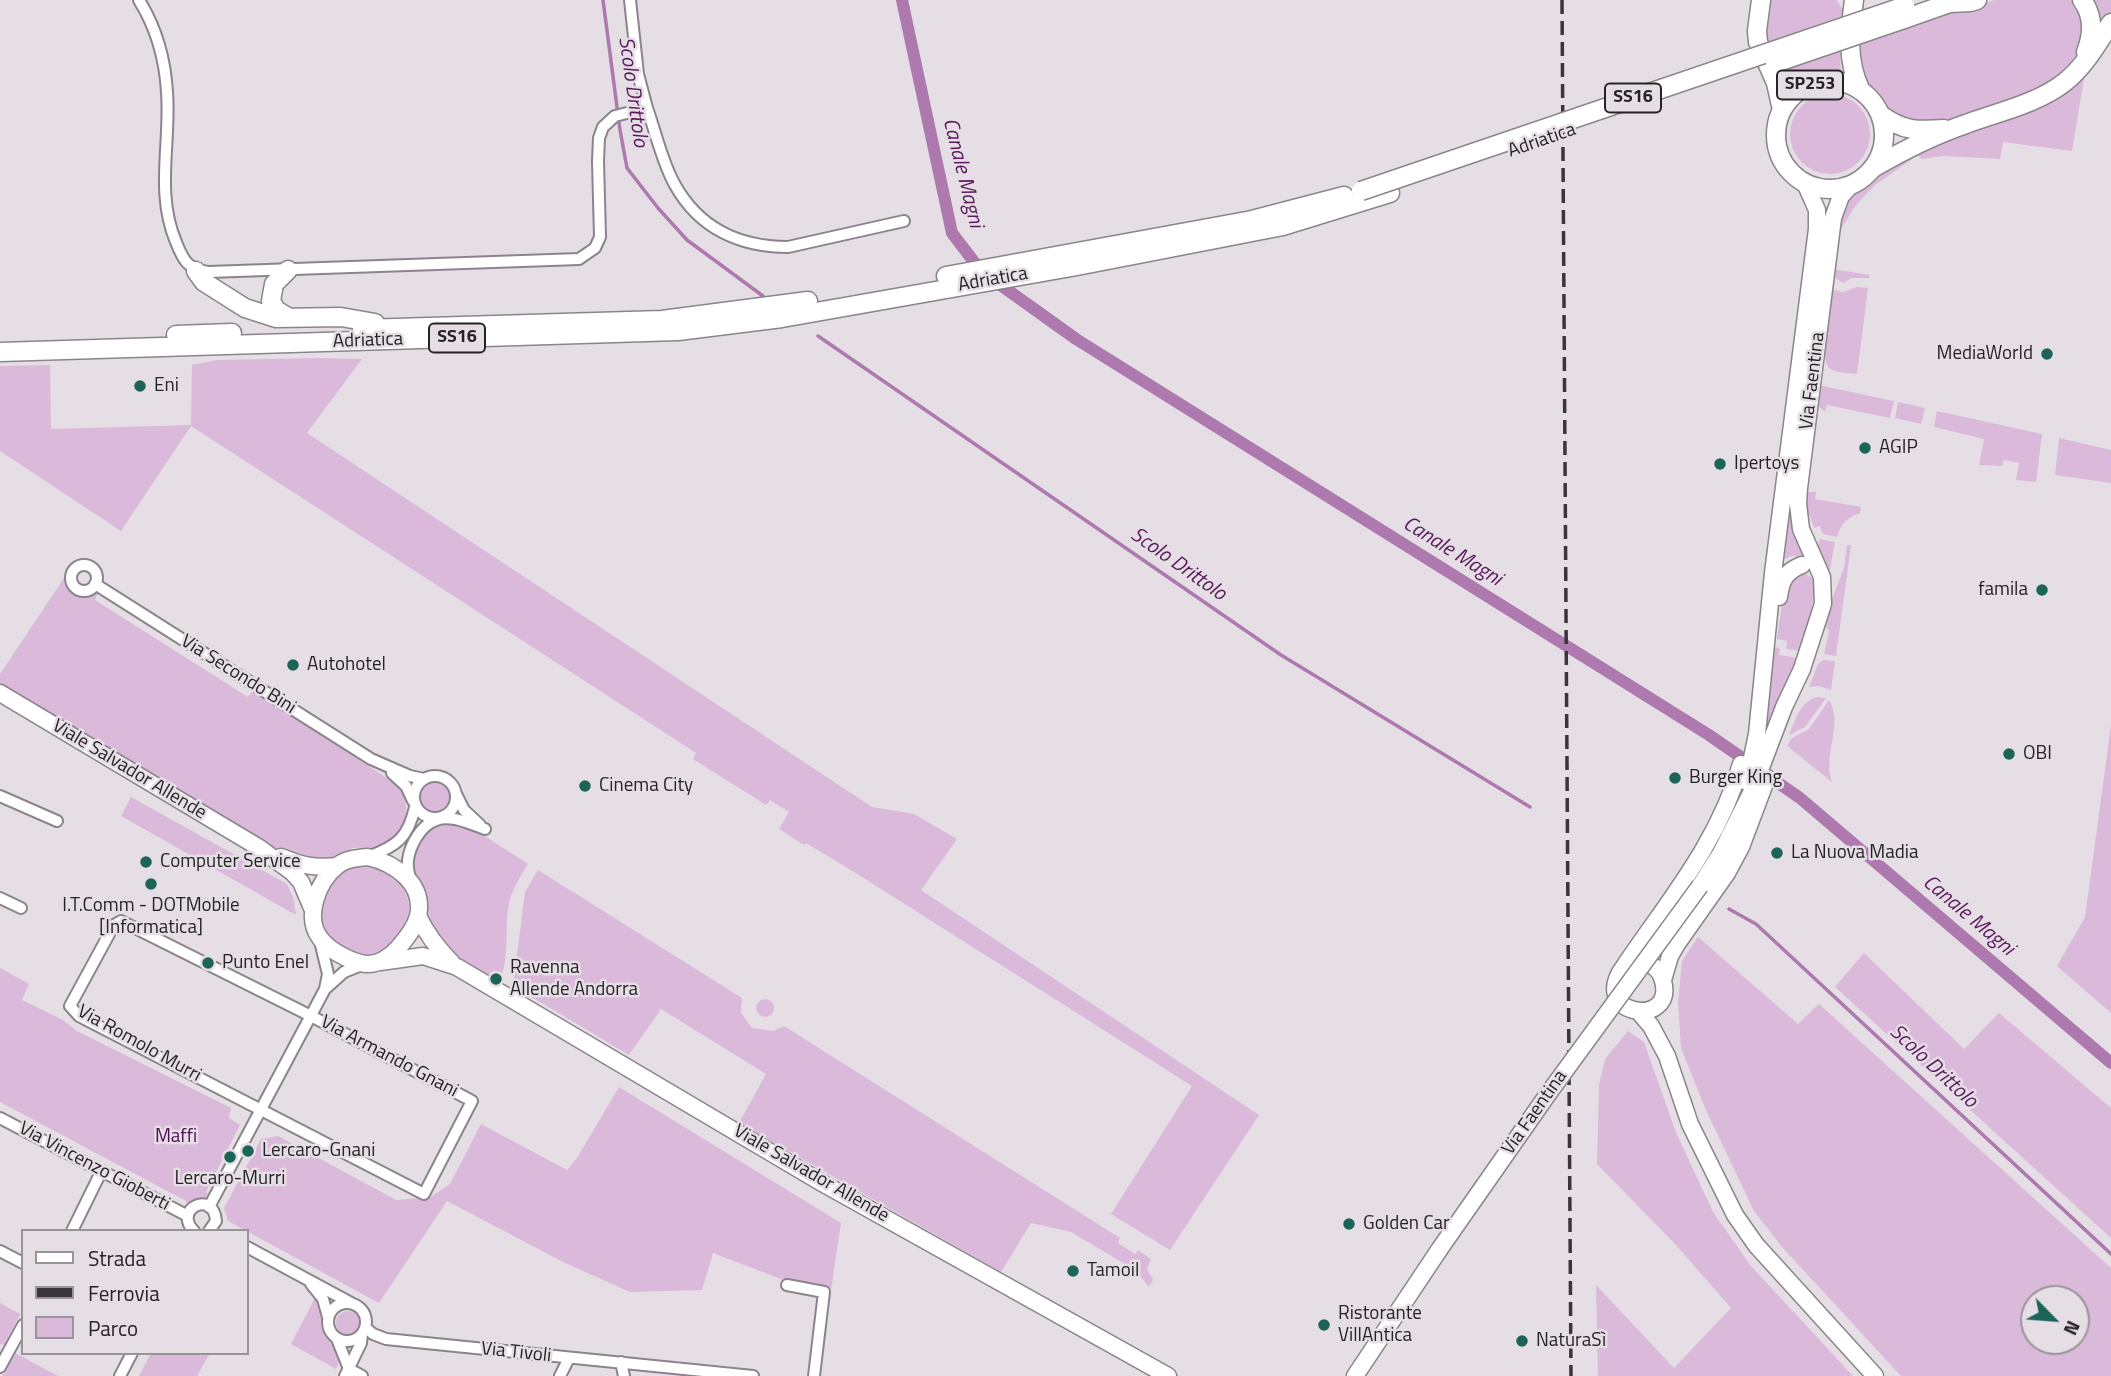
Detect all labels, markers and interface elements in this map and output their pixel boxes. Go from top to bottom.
water label: Scolo Drittolo [612,35,652,149]
road number: SP253 [1777,70,1843,100]
road number: SS16 [1605,84,1661,113]
water label: Canale Magni [936,116,988,230]
street label: Adriatica [1505,119,1579,163]
street label: Adriatica [956,263,1030,297]
road number: SS16 [429,324,485,352]
street label: Adriatica [333,328,403,354]
street label: Via Faentina [1796,331,1830,431]
place label: MediaWorld [1937,343,2033,365]
marker: MediaWorld [2039,346,2055,362]
place label: Eni [154,375,179,397]
marker: Eni [132,378,148,394]
place label: AGIP [1879,437,1918,459]
marker: AGIP [1857,440,1873,456]
place label: Ipertoys [1734,453,1799,475]
marker: Ipertoys [1712,456,1728,472]
water label: Canale Magni [1398,512,1506,592]
water label: Scolo Drittolo [1125,523,1231,607]
place label: famila [1978,579,2028,601]
marker: famila [2034,582,2050,598]
street label: Via Secondo Bini [176,630,300,720]
place label: Autohotel [307,654,386,676]
marker: Autohotel [285,657,301,673]
street label: Viale Salvador Allende [48,715,210,825]
place label: OBI [2023,743,2052,765]
marker: OBI [2001,746,2017,762]
place label: Burger King [1689,767,1782,789]
marker: Burger King [1667,770,1683,786]
place label: Cinema City [599,775,693,797]
marker: Cinema City [577,778,593,794]
place label: La Nuova Madia [1791,842,1918,864]
marker: La Nuova Madia [1769,845,1785,861]
place label: Computer Service [160,851,301,873]
marker: Computer Service [138,854,154,870]
water label: Canale Magni [1917,870,2019,962]
marker: I.T.Comm - DOTMobile [Informatica] [143,876,159,892]
place label: I.T.Comm - DOTMobile [Informatica] [62,895,240,939]
place label: Punto Enel [222,952,309,974]
marker: Punto Enel [200,955,216,971]
place label: Ravenna Allende Andorra [510,957,638,1001]
marker: Ravenna Allende Andorra [488,971,504,987]
street label: Via Romolo Murri [73,1000,205,1088]
street label: Via Armando Gnani [316,1011,462,1103]
water label: Scolo Drittolo [1884,1020,1982,1114]
street label: Via Faentina [1498,1066,1572,1160]
street label: Via Vincenzo Gioberti [14,1117,174,1217]
street label: Viale Salvador Allende [729,1120,893,1228]
park label: Maffi [155,1126,197,1148]
place label: Lercaro-Gnani [262,1140,375,1162]
marker: Lercaro-Gnani [240,1143,256,1159]
marker: Lercaro-Murri [222,1149,238,1165]
place label: Lercaro-Murri [175,1168,285,1190]
place label: Golden Car [1363,1213,1450,1235]
marker: Golden Car [1341,1216,1357,1232]
legend [21,1229,248,1355]
text: Strada [88,1242,146,1274]
place label: Tamoil [1087,1260,1139,1282]
marker: Tamoil [1065,1263,1081,1279]
text: Ferrovia [88,1277,160,1309]
north arrow [2020,1285,2090,1355]
place label: Ristorante VillAntica [1338,1303,1422,1347]
text: Parco [88,1312,138,1344]
text: N [2057,1316,2089,1340]
marker: Ristorante VillAntica [1316,1317,1332,1333]
place label: NaturaSì [1536,1330,1606,1352]
marker: NaturaSì [1514,1333,1530,1349]
street label: Via Tivoli [480,1338,552,1368]

